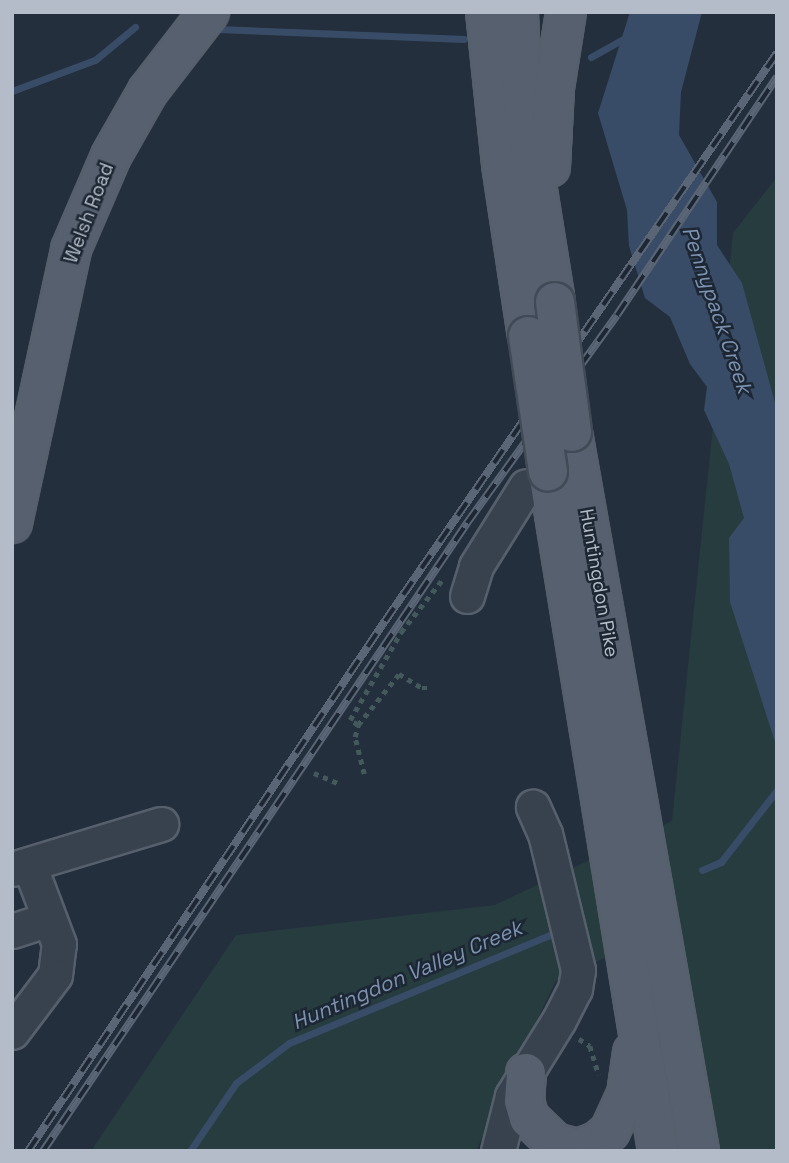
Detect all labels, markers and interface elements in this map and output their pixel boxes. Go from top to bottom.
street label: Welsh Road [59,160,119,266]
water label: Pennypack Creek [677,223,757,397]
street label: Huntingdon Pike [575,507,623,659]
water label: Huntingdon Valley Creek [288,915,526,1035]

